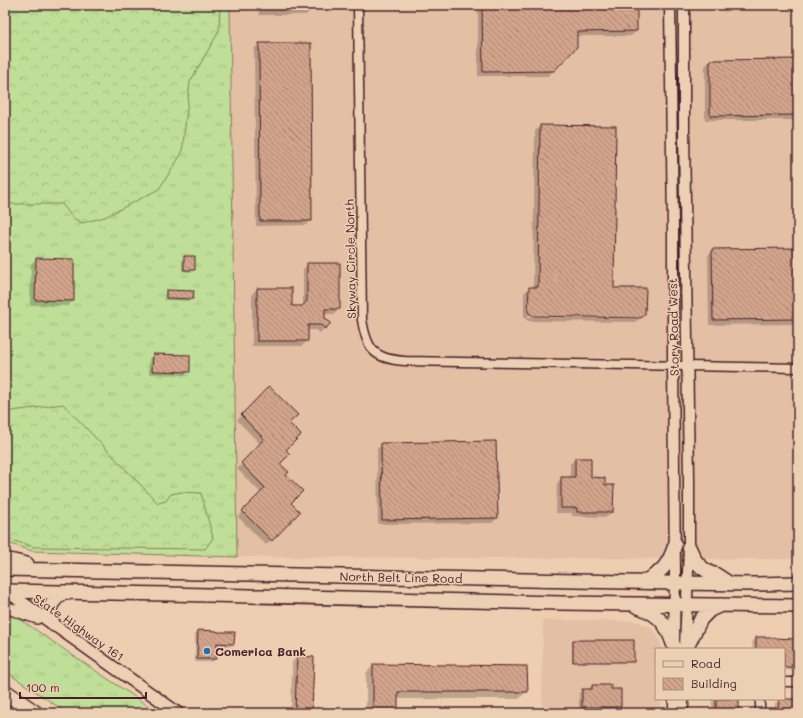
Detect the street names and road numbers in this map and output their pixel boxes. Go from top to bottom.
street label: Skyway Circle North [341,199,359,319]
street label: Story Road West [664,278,682,376]
street label: North Belt Line Road [340,568,463,586]
street label: State Highway 161 [31,590,127,664]

